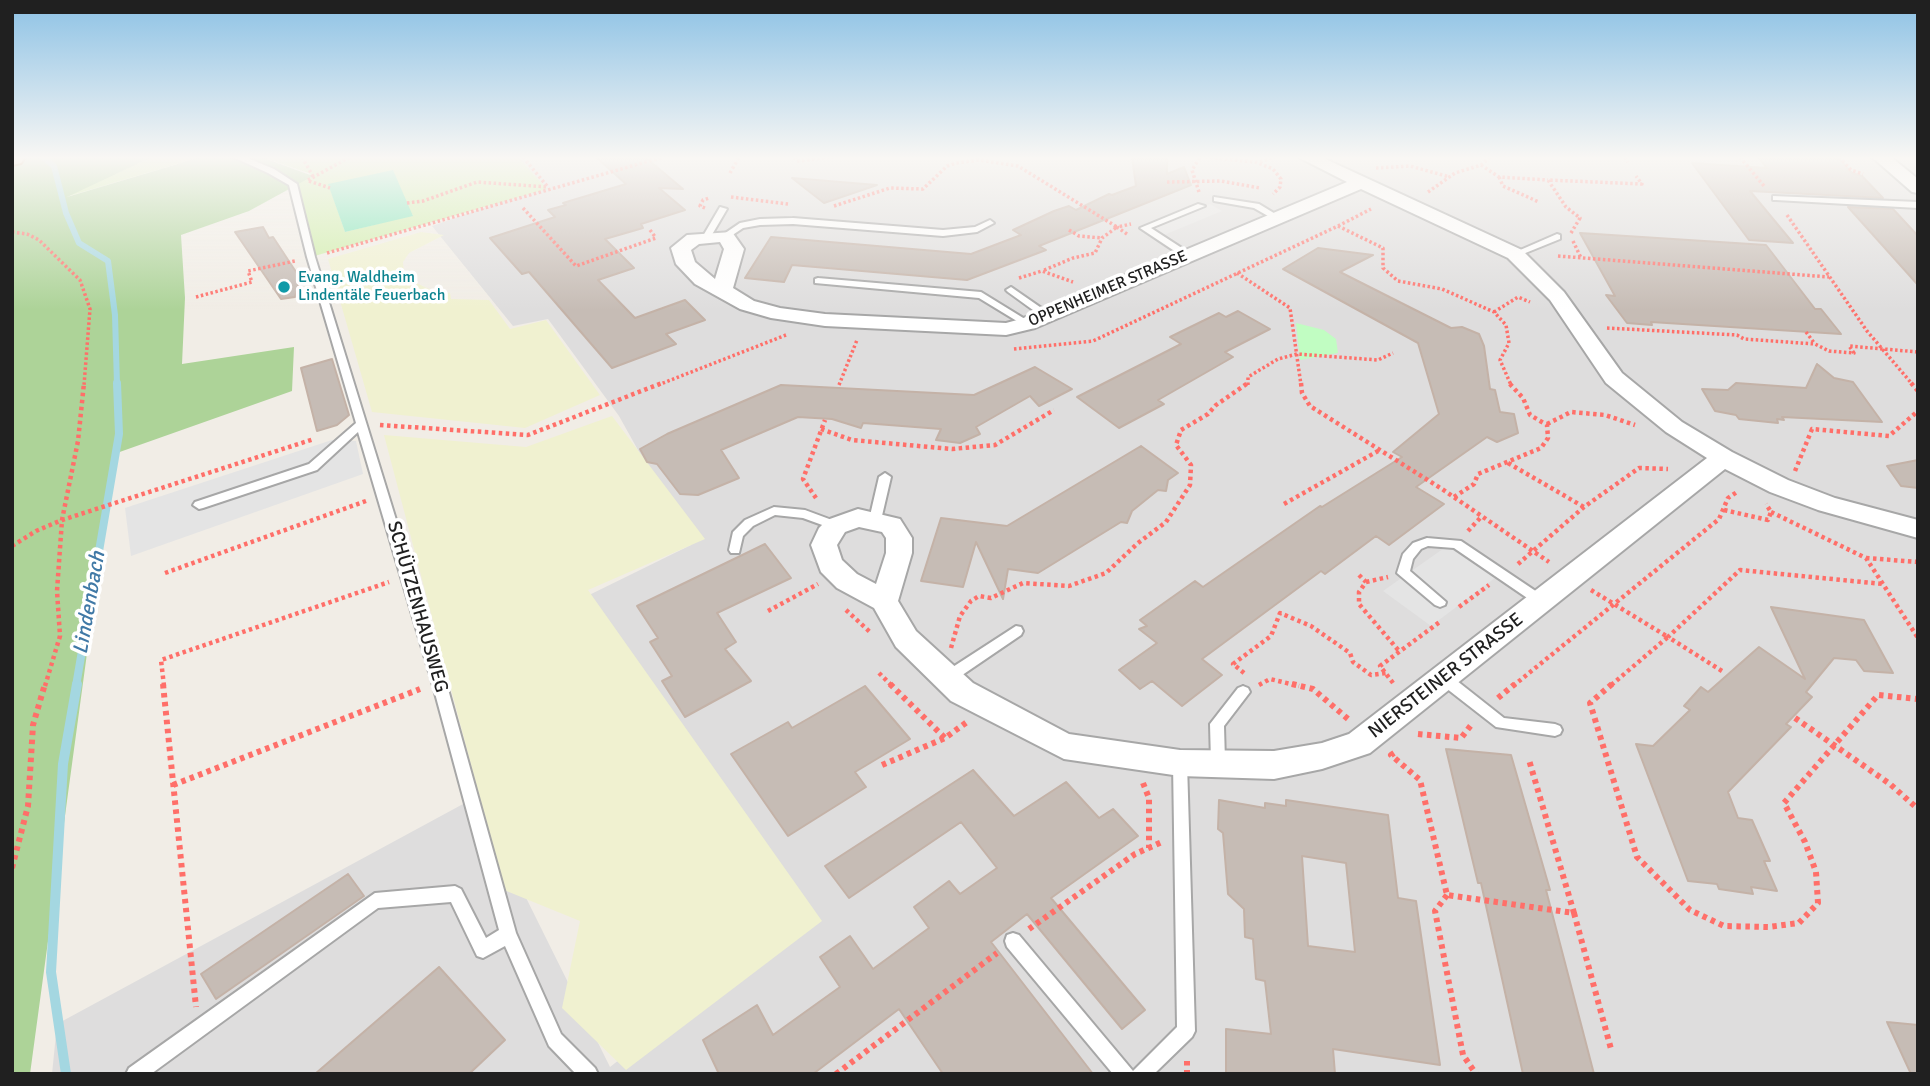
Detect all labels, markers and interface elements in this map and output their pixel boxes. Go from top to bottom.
street label: OPPENHEIMER STRASSE [1026,247,1190,331]
place label: Evang. Waldheim Lindentäle Feuerbach [298,268,445,306]
marker: Evang. Waldheim Lindentäle Feuerbach [276,279,292,295]
street label: SCHÜTZENHAUSWEG [382,519,452,695]
water label: Lindenbach [69,550,111,656]
street label: NIERSTEINER STRASSE [1364,609,1528,743]

